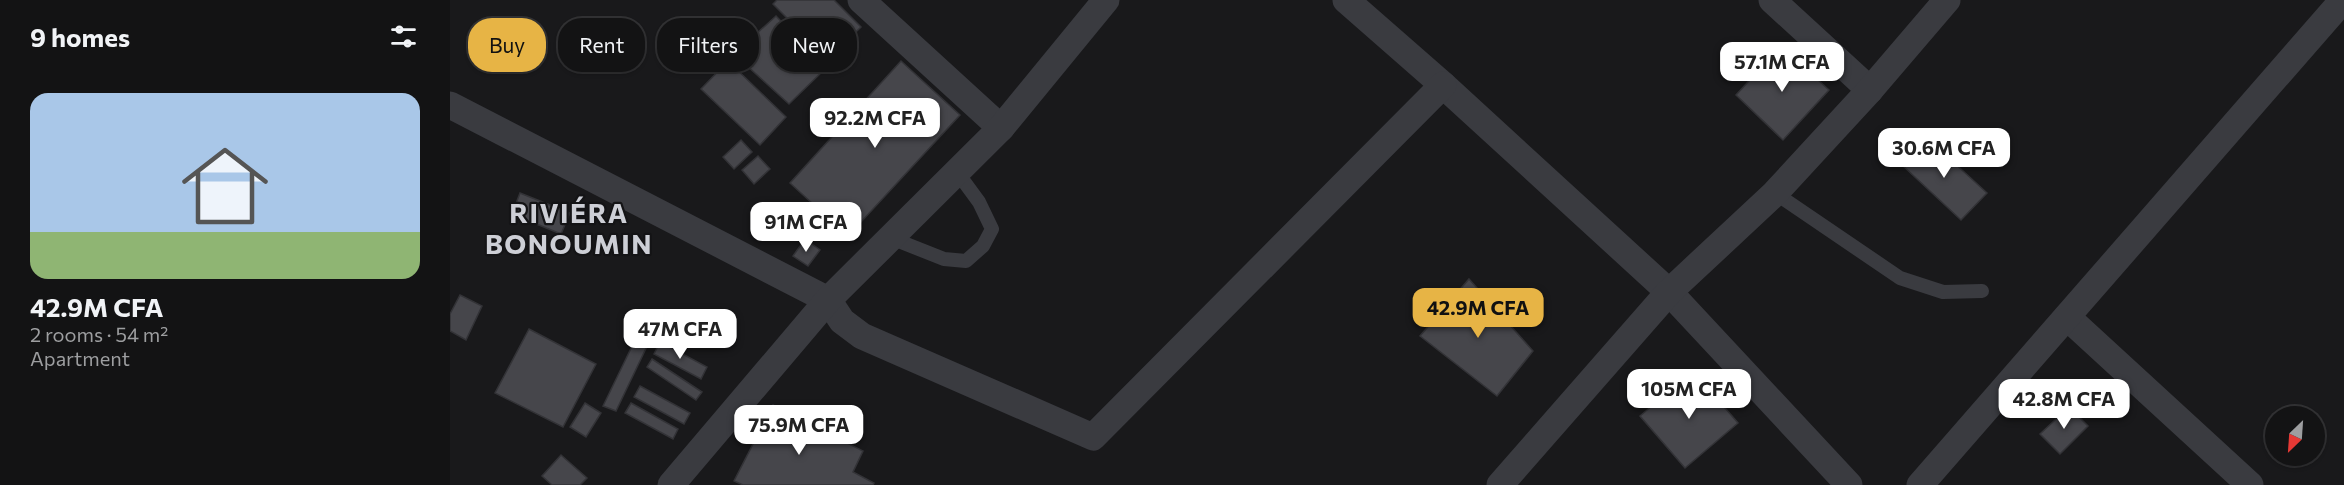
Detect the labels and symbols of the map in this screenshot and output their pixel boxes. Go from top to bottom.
pin: 57.1M CFA [1713,42,1851,93]
pin: 92.2M CFA [806,98,944,149]
pin: 30.6M CFA [1875,128,2013,179]
district label: RIVIÉRA BONOUMIN [485,196,653,260]
pin: 91M CFA [751,202,861,253]
pin: 42.9M CFA [1409,288,1547,339]
pin: 47M CFA [625,309,735,360]
pin: 105M CFA [1627,369,1751,420]
pin: 42.8M CFA [1995,379,2133,430]
pin: 75.9M CFA [730,405,868,456]
north arrow [2265,406,2325,466]

